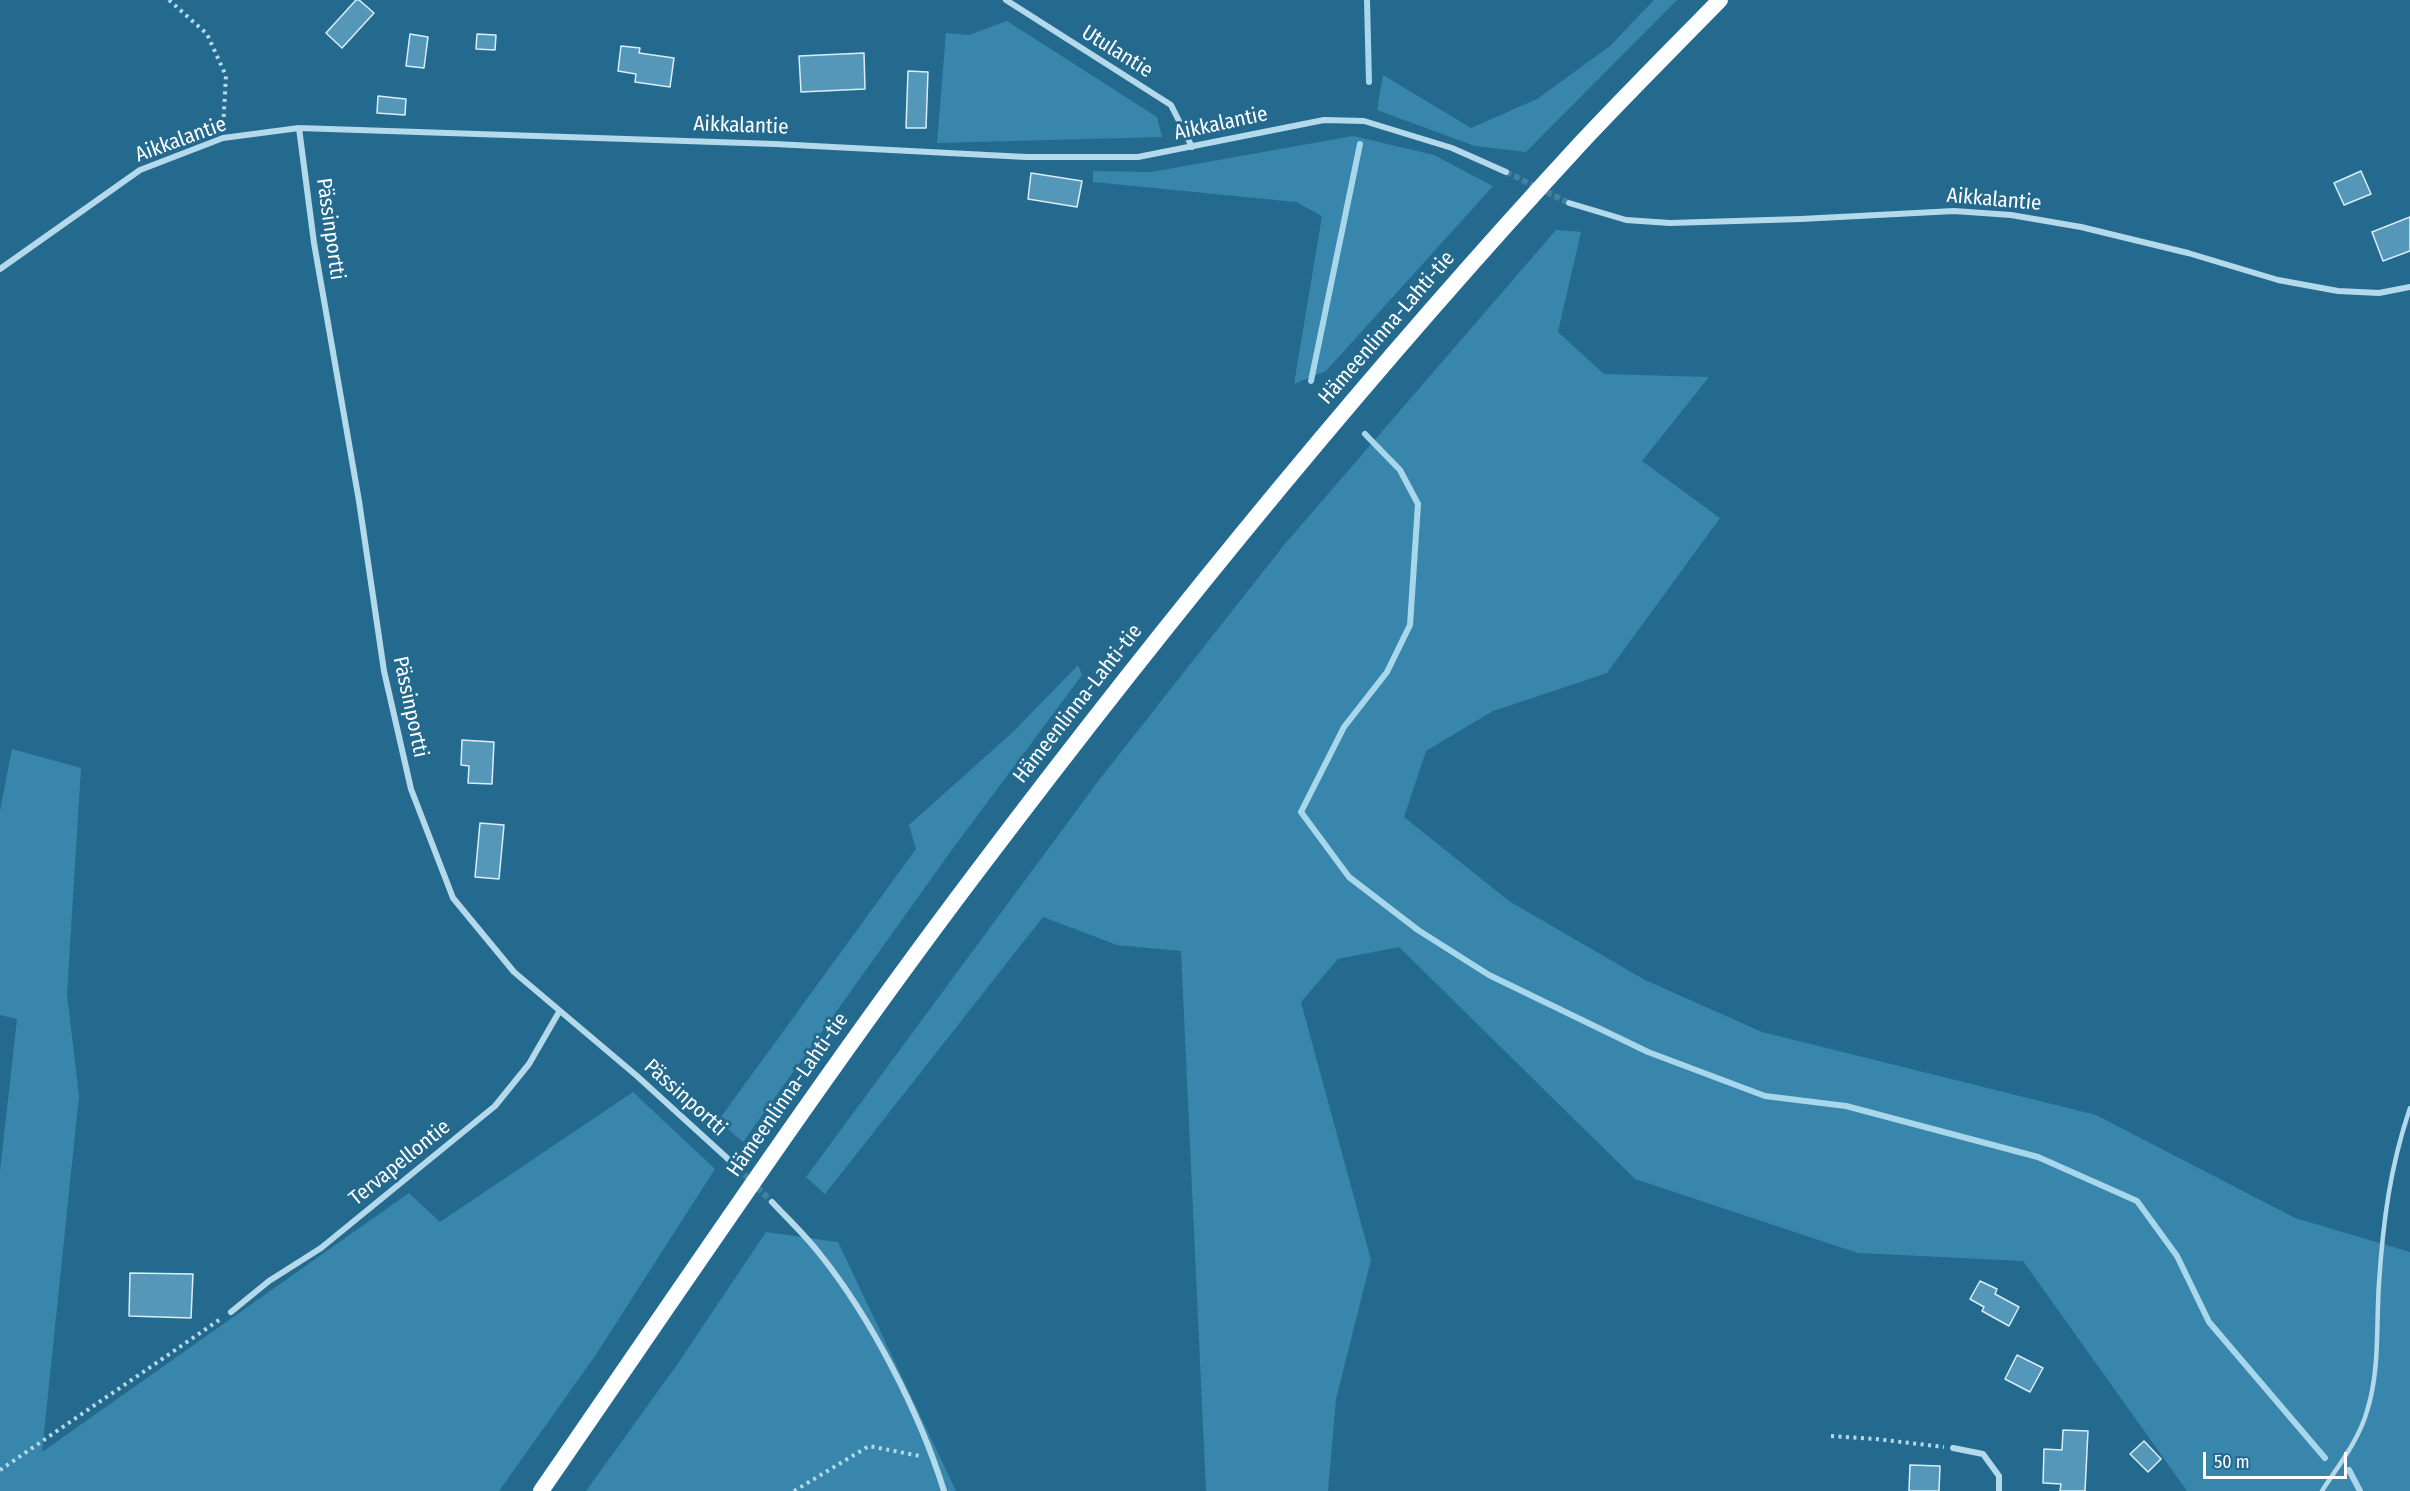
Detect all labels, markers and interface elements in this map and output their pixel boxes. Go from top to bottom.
street label: Utulantie [1077,20,1157,84]
street label: Aikkalantie [1172,102,1270,146]
street label: Aikkalantie [132,112,230,168]
street label: Aikkalantie [693,112,789,140]
street label: Pässinportti [310,176,350,282]
street label: Aikkalantie [1946,183,2042,217]
street label: Hämeenlinna-Lahti-tie [1314,246,1460,410]
street label: Hämeenlinna-Lahti-tie [1008,620,1148,788]
street label: Pässinportti [387,654,433,760]
street label: Hämeenlinna-Lahti-tie [722,1008,854,1182]
street label: Pässinportti [638,1054,732,1142]
street label: Tervapellontie [344,1115,456,1211]
scale bar [2206,1440,2350,1478]
text: 50 m [2214,1451,2250,1473]

